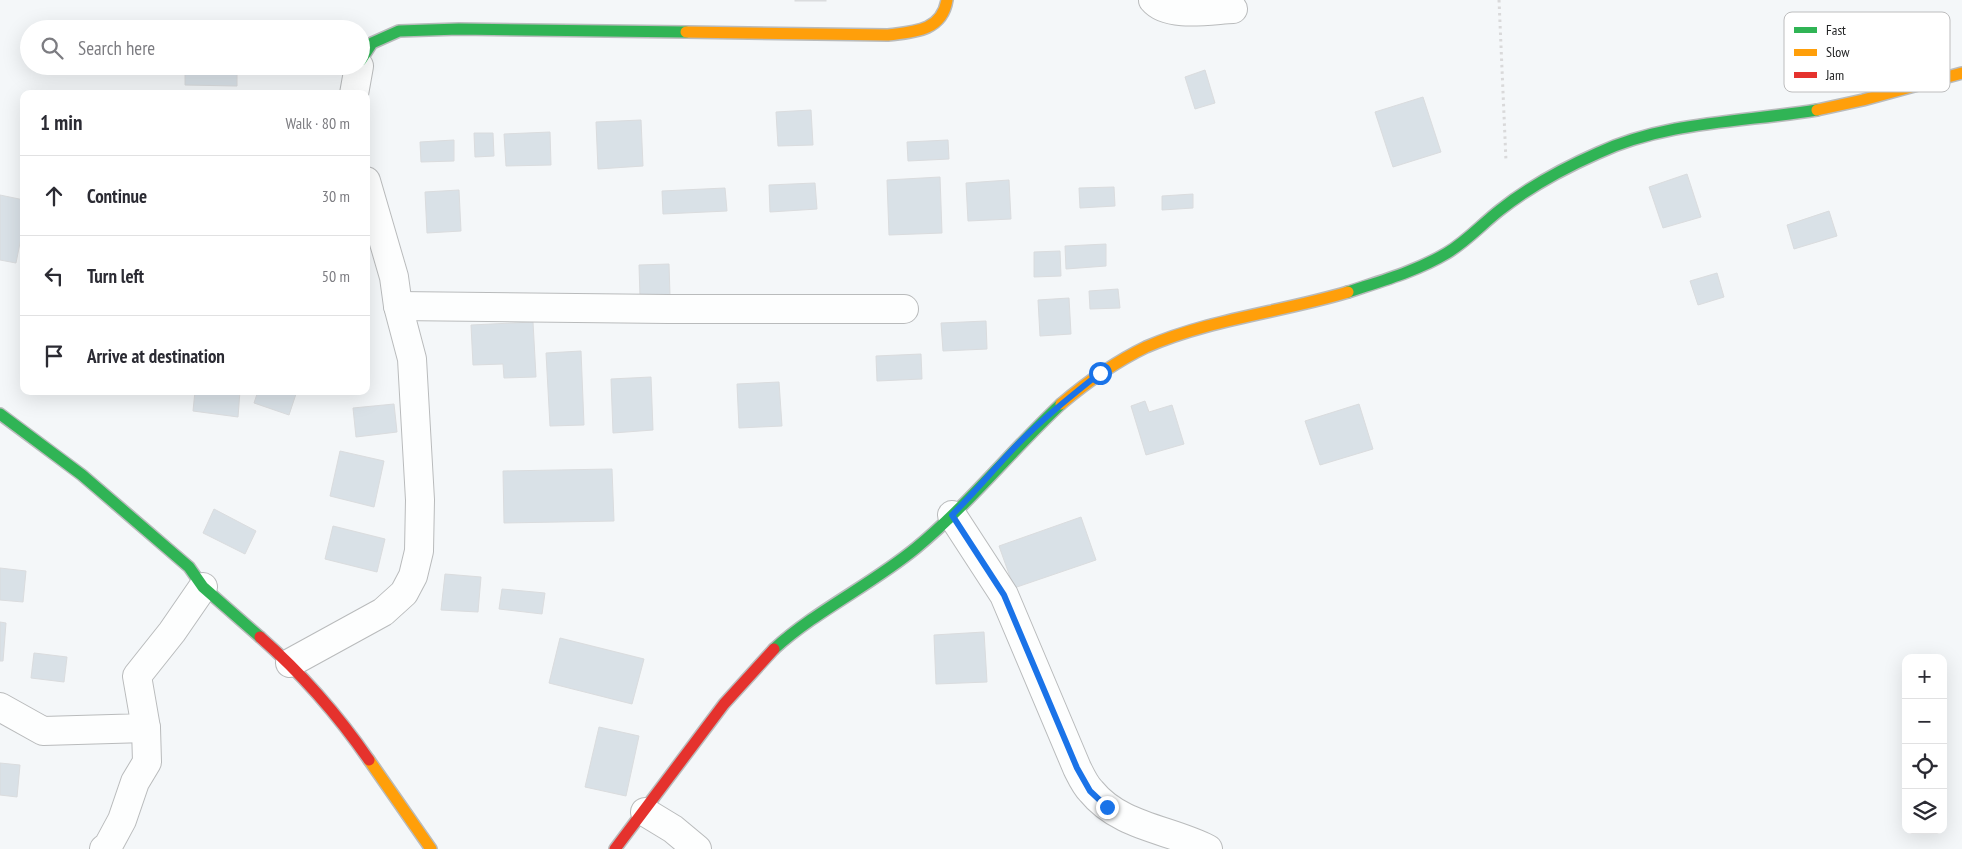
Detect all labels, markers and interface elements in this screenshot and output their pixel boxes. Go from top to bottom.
legend [1784,12,1950,92]
search box [20,20,370,75]
text: Fast [1826,21,1846,39]
icon: search [38,34,66,62]
text: Search here [78,36,155,60]
text: Slow [1826,43,1850,61]
text: Jam [1825,66,1844,84]
text: 1 min [40,109,82,136]
text: Walk · 80 m [285,113,350,133]
icon: ahead [40,182,68,210]
text: Continue [87,184,147,208]
text: 30 m [322,186,350,206]
icon: left [40,262,68,290]
text: Turn left [87,264,144,288]
text: 50 m [322,266,350,286]
icon: arrive [40,342,68,370]
text: Arrive at destination [87,344,225,368]
route start [1089,362,1112,385]
map controls [1902,654,1947,834]
button: + [1902,654,1947,699]
button: − [1902,699,1947,744]
button: locate [1902,744,1947,789]
button: layers [1902,789,1947,834]
route end [1096,796,1119,819]

